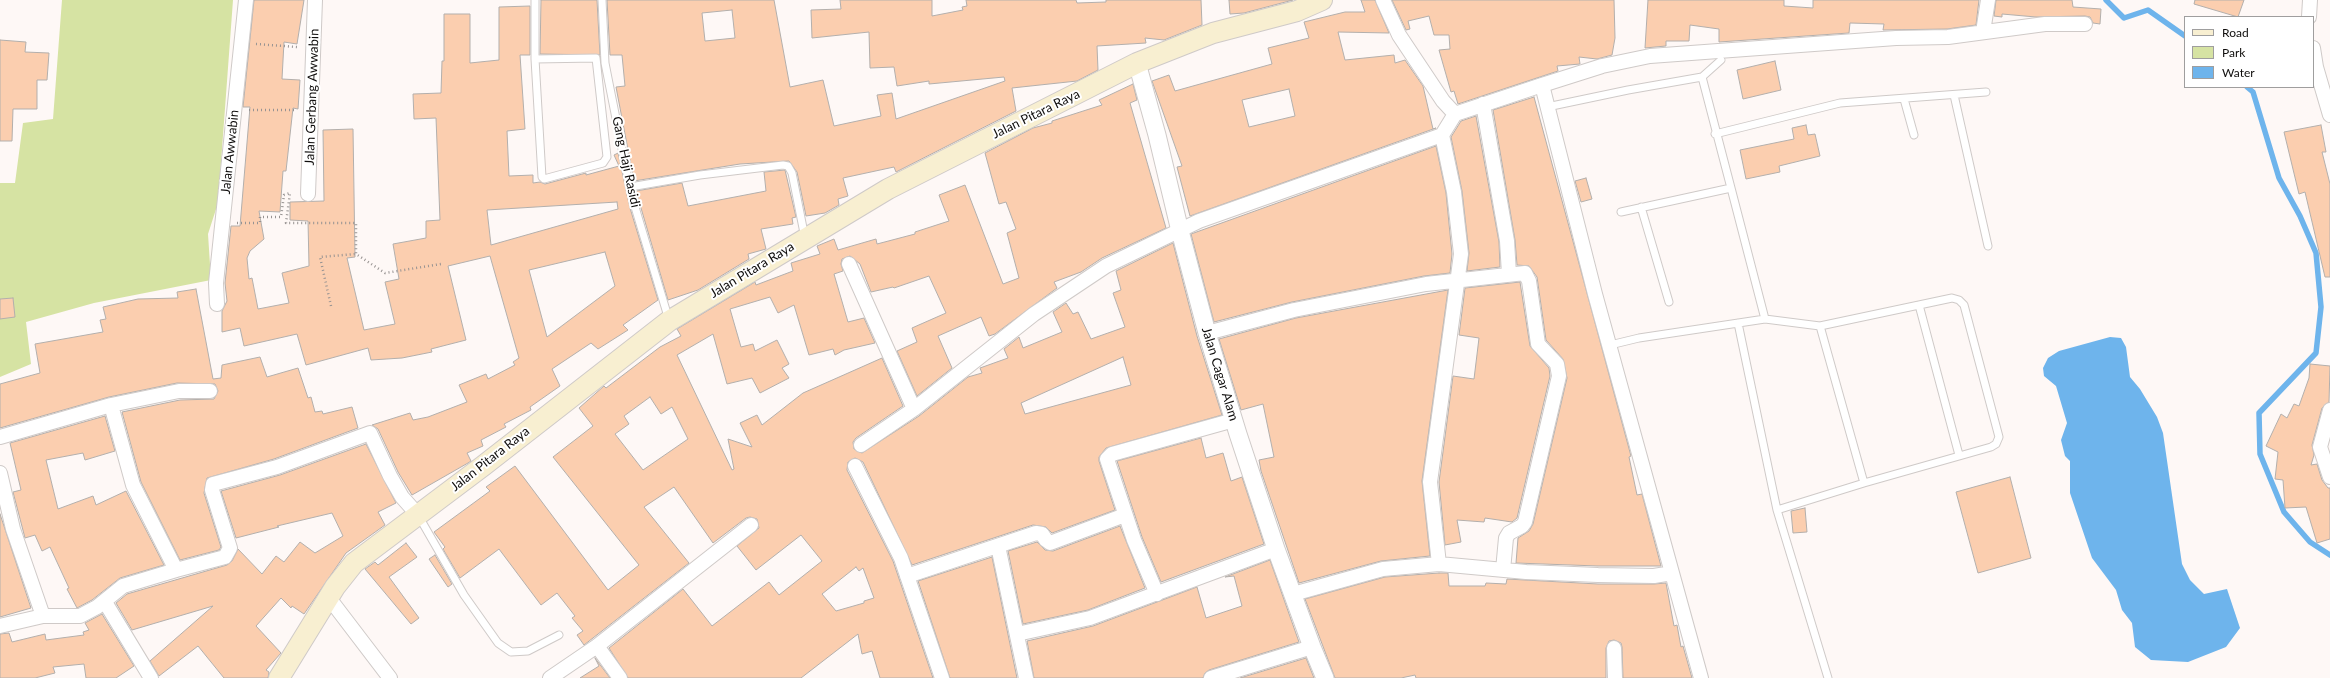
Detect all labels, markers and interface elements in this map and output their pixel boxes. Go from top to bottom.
legend [2184,16,2314,88]
text: Road [2222,25,2249,40]
street label: Jalan Gerbang Awwabin [302,28,322,166]
text: Park [2222,45,2245,60]
text: Water [2222,65,2255,80]
street label: Jalan Pitara Raya [990,86,1082,142]
street label: Jalan Awwabin [218,109,242,195]
street label: Gang Haji Rasidi [609,115,643,209]
street label: Jalan Pitara Raya [707,239,797,301]
street label: Jalan Cagar Alam [1198,325,1242,423]
street label: Jalan Pitara Raya [448,423,532,495]

